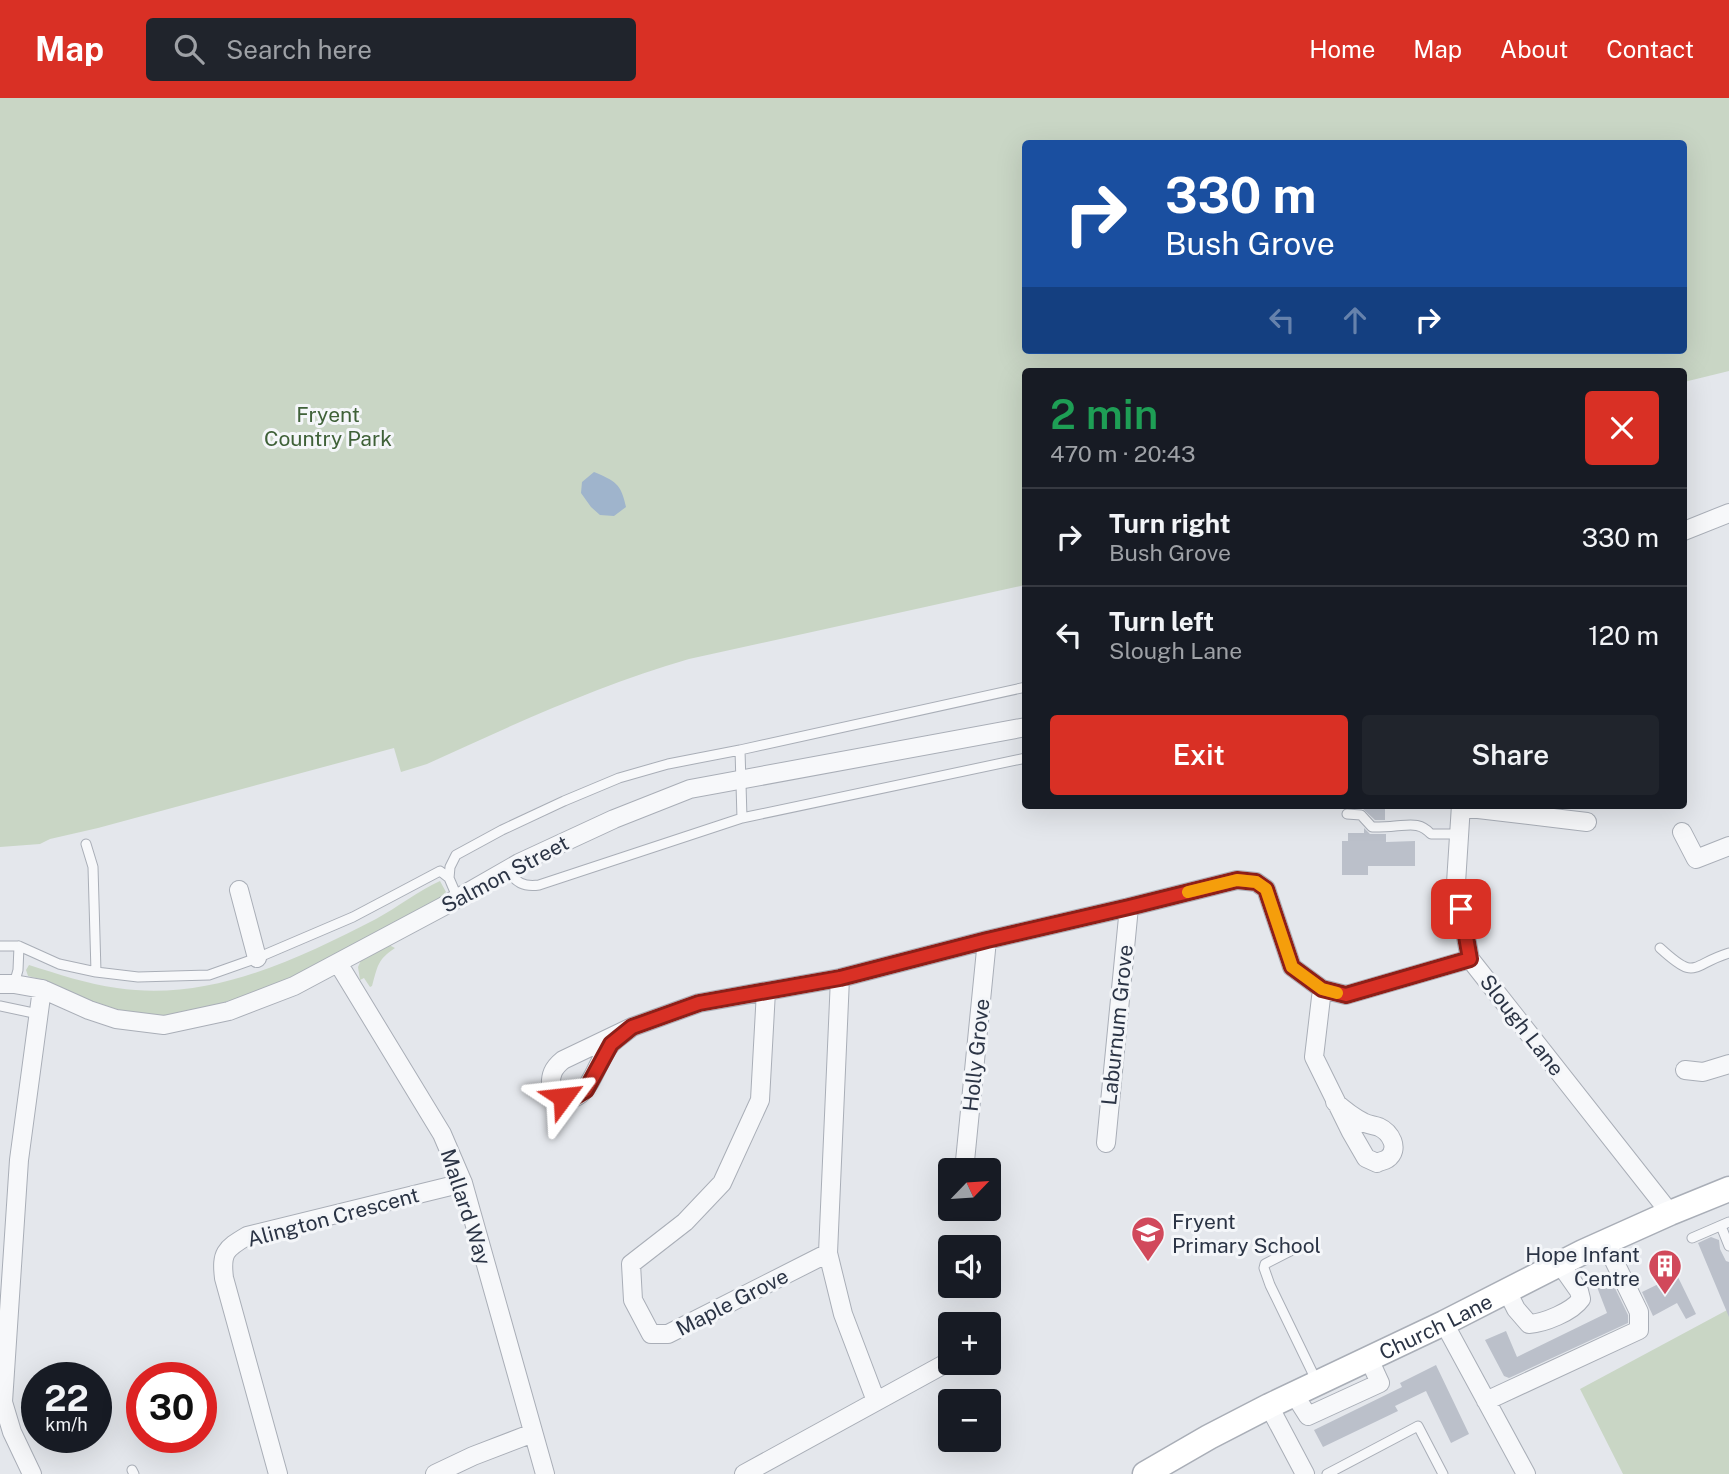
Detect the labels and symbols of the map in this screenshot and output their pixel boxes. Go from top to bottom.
park label: Fryent Country Park [264,402,392,451]
street label: Salmon Street [437,830,573,918]
pin [1431,879,1491,939]
street label: Laburnum Grove [1096,943,1138,1107]
street label: Slough Lane [1475,969,1569,1081]
street label: Holly Grove [958,997,994,1113]
position arrow [526,1060,600,1134]
street label: Mallard Way [435,1146,497,1268]
north arrow [938,1158,1001,1222]
street label: Alington Crescent [244,1182,422,1252]
place label: Fryent Primary School [1172,1209,1321,1258]
school or university icon: Fryent Primary School [1129,1214,1167,1263]
place label: Hope Infant Centre [1525,1242,1640,1291]
building icon: Hope Infant Centre [1646,1247,1684,1296]
street label: Maple Grove [672,1263,792,1341]
street label: Church Lane [1375,1288,1496,1365]
speed limit sign: 30 [126,1362,217,1453]

